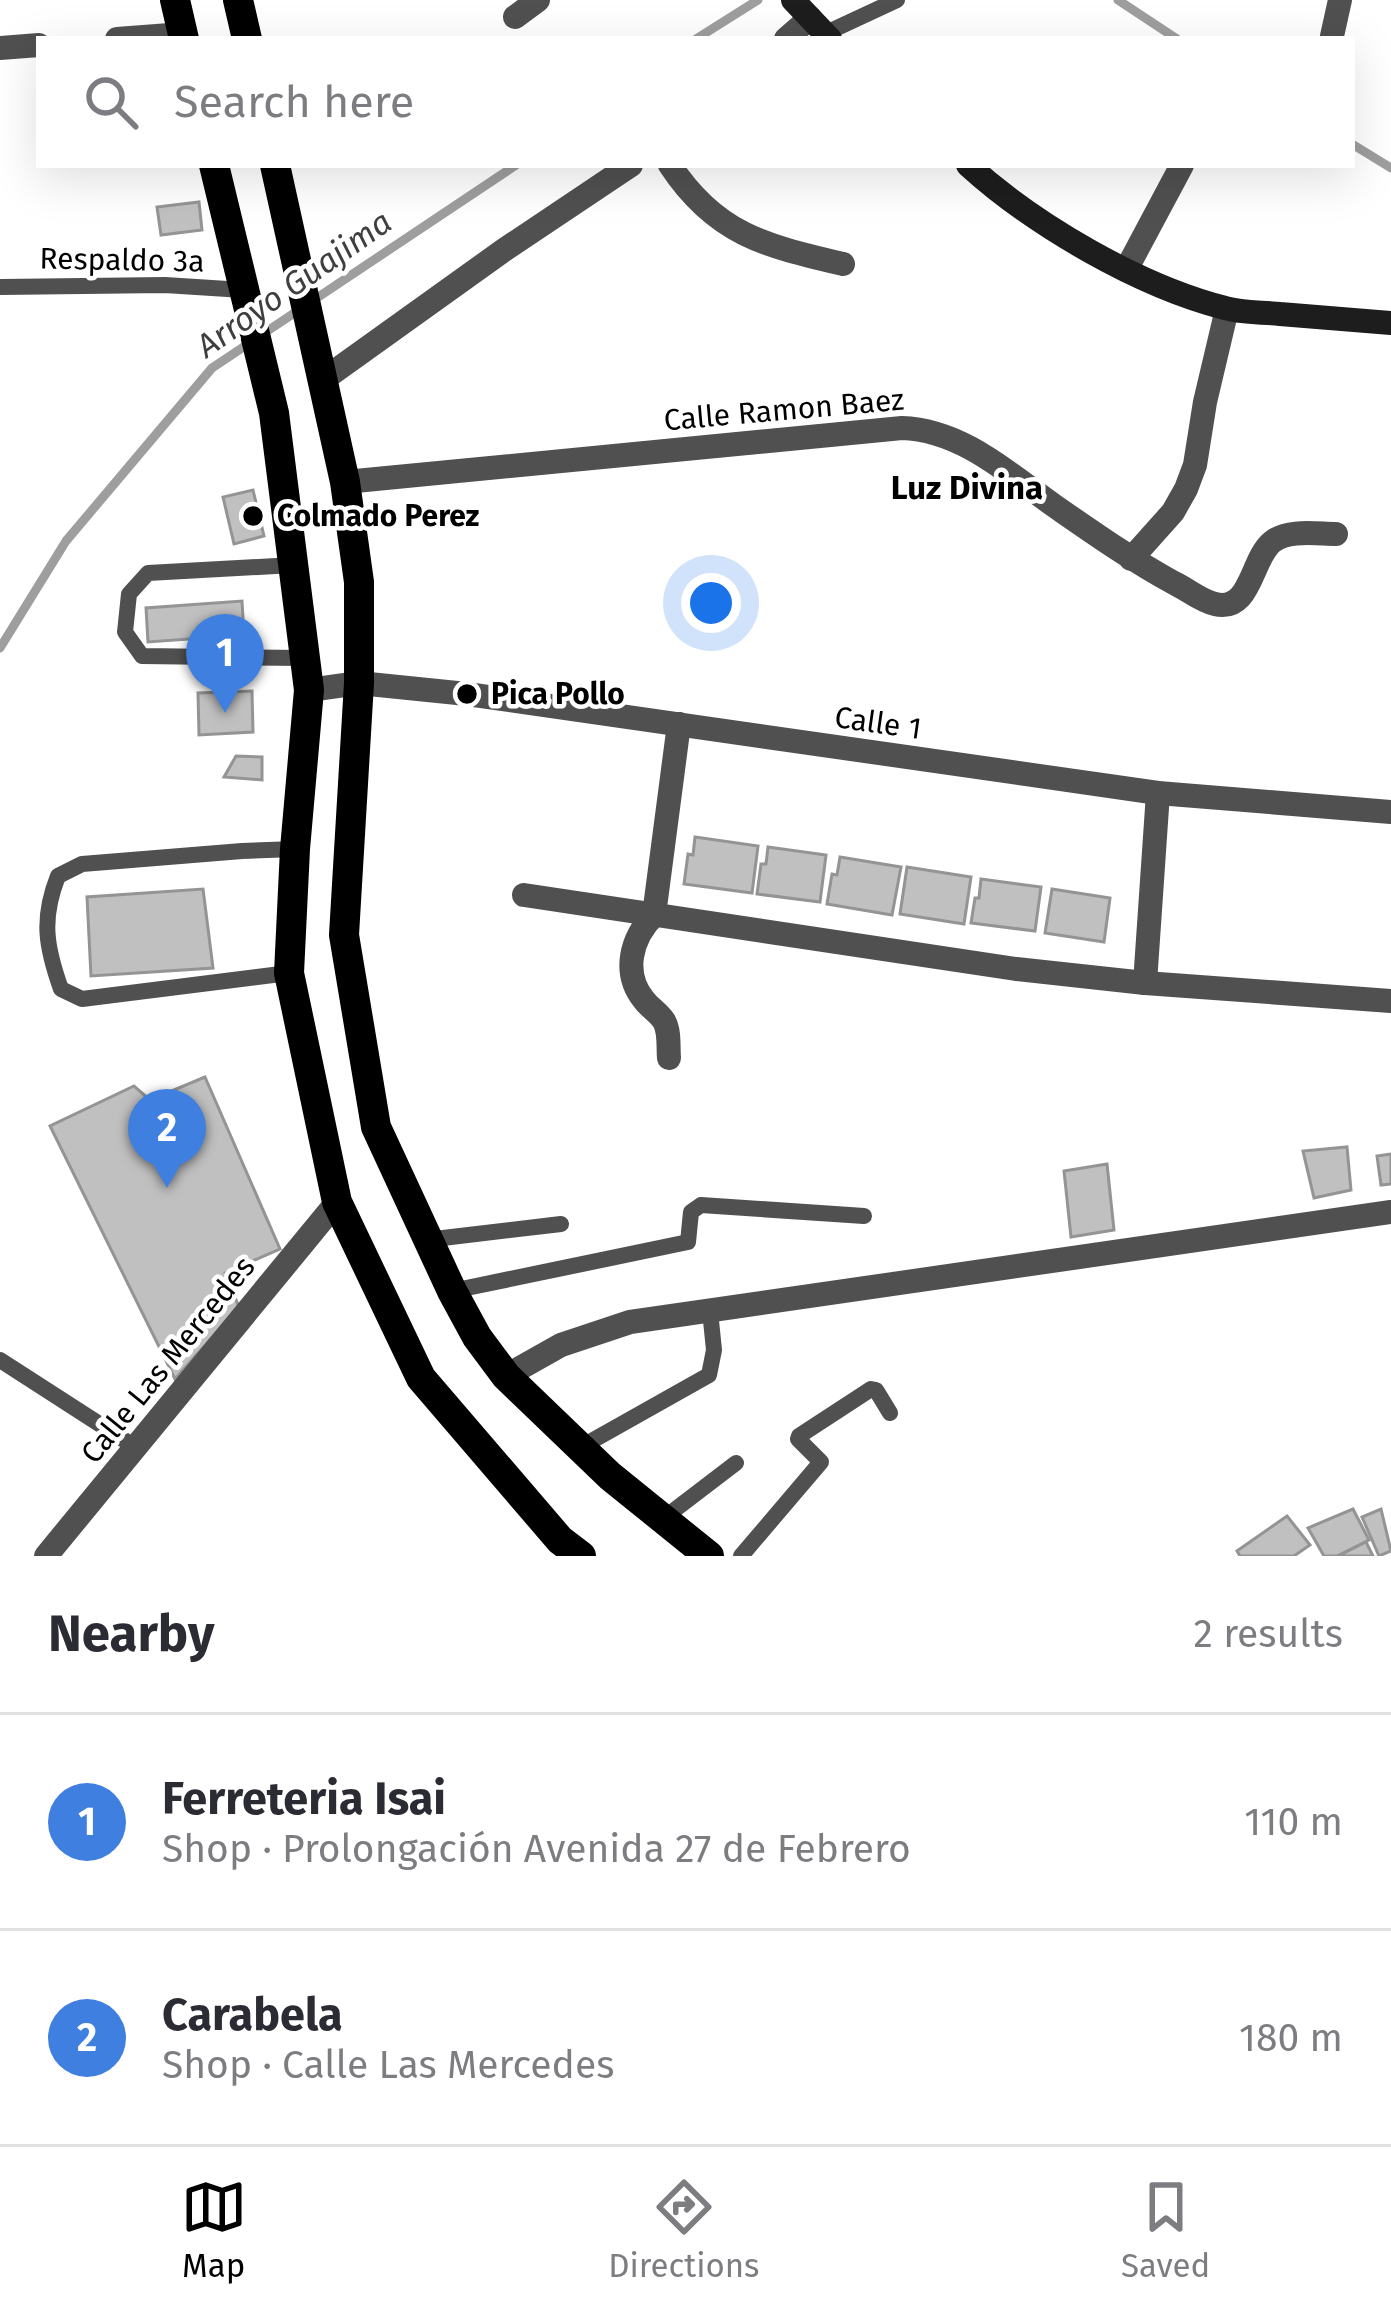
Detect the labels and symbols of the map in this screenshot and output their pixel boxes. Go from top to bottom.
water label: Arroyo Guajima [187,202,399,367]
street label: Respaldo 3a [39,241,205,279]
street label: Calle Ramon Baez [662,382,906,438]
district label: Luz Divina [891,468,1043,508]
place label: Colmado Perez [277,498,480,534]
marker: Colmado Perez [240,503,266,529]
your location [681,573,741,633]
pin: 1 [186,614,264,713]
place label: Pica Pollo [491,676,625,712]
marker: Pica Pollo [454,681,480,707]
street label: Calle 1 [832,699,924,747]
pin: 2 [128,1089,206,1188]
street label: Calle Las Mercedes [74,1249,262,1471]

